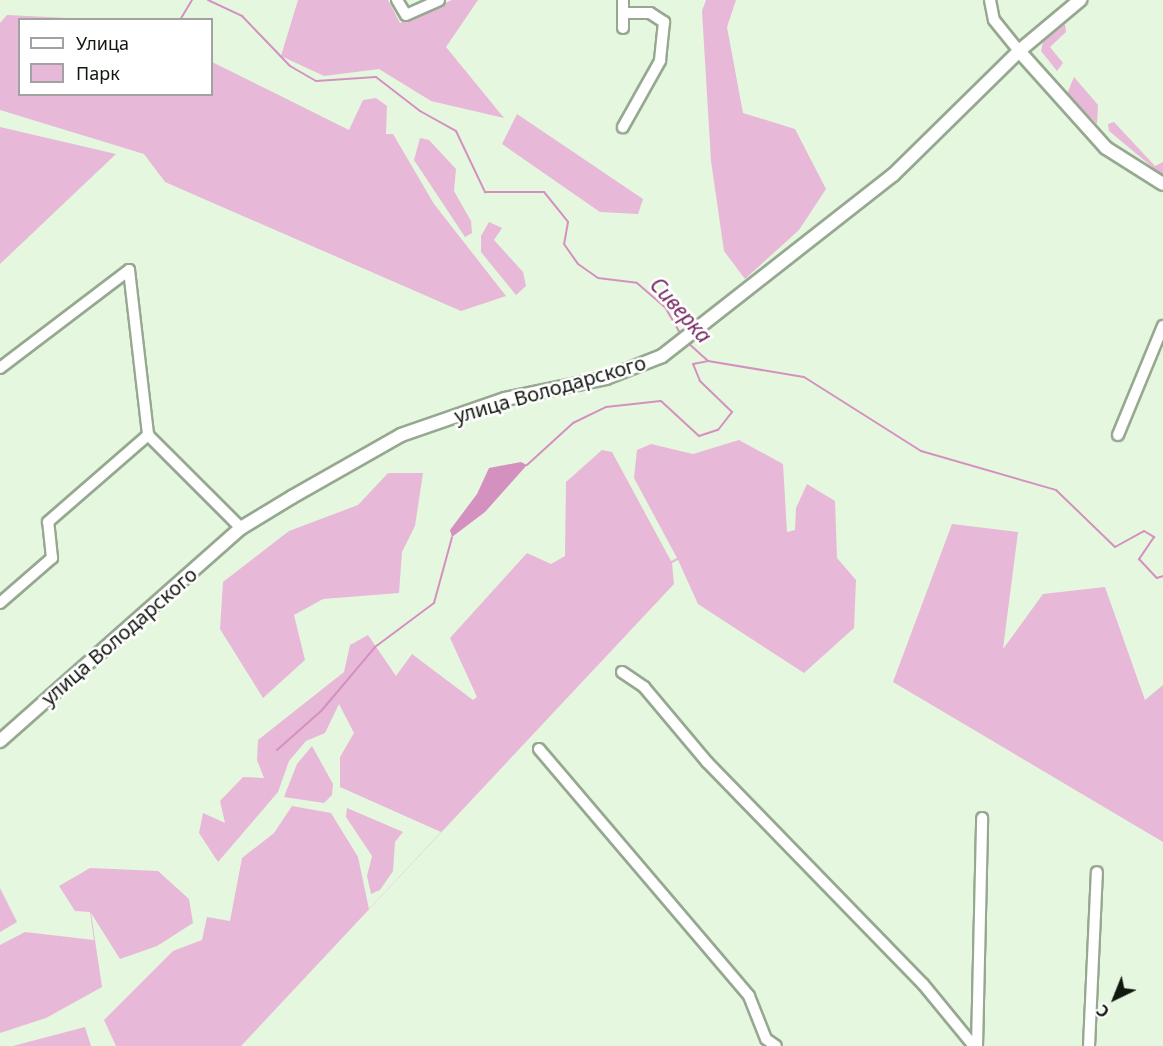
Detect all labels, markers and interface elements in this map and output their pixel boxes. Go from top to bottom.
legend [18,18,213,96]
text: Улица [76,31,129,55]
text: Парк [76,61,120,85]
water label: Сиверка [645,272,717,348]
street label: улица Володарского [452,350,648,428]
street label: улица Володарского [36,562,202,710]
north arrow [1085,968,1145,1028]
text: С [1091,1000,1114,1023]

